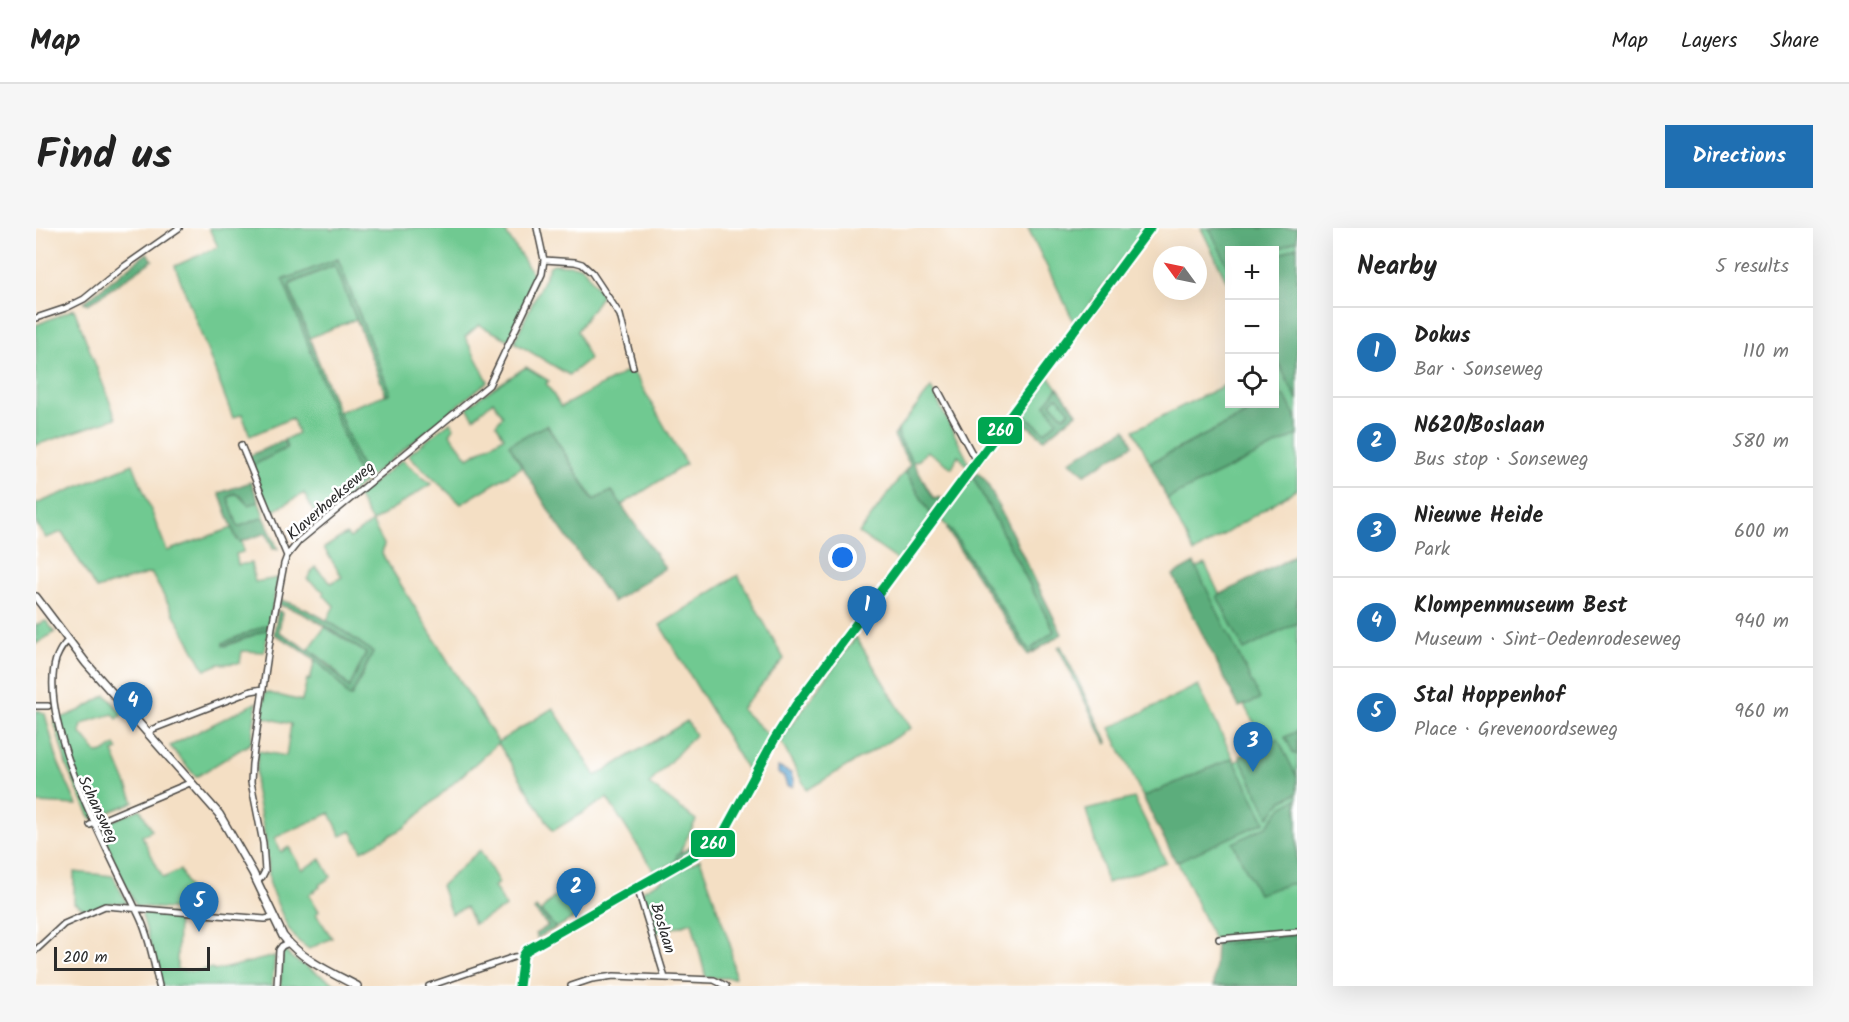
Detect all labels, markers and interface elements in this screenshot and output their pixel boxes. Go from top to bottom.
text: Map [30,19,81,64]
text: Map [1611,25,1648,58]
text: Layers [1681,25,1737,58]
text: Share [1770,25,1819,58]
text: Find us [36,123,172,190]
button: Directions [1665,125,1813,188]
north arrow [1153,246,1207,300]
map controls [1225,246,1279,408]
button: + [1225,246,1279,300]
text: Nearby [1357,246,1437,288]
text: 5 results [1715,251,1789,283]
button: − [1225,300,1279,354]
text: Dokus [1414,319,1471,354]
text: 1 [1373,336,1380,368]
text: 110 m [1743,336,1789,368]
button: locate [1225,354,1279,408]
text: Bar · Sonseweg [1414,354,1543,386]
text: N620/Boslaan [1414,409,1545,444]
line badge: 260 [977,416,1023,445]
text: 260 [987,419,1014,444]
text: 2 [1371,426,1382,458]
text: 580 m [1732,426,1789,458]
text: Bus stop · Sonseweg [1414,444,1588,476]
street label: Klaverhoekseweg [281,456,381,547]
text: Nieuwe Heide [1414,499,1543,534]
text: 3 [1371,516,1382,548]
text: 600 m [1734,516,1789,548]
text: Park [1414,534,1450,566]
your location [828,543,857,572]
pin: 1 [848,586,886,636]
text: Klompenmuseum Best [1414,589,1627,624]
text: 4 [1371,606,1382,638]
text: 940 m [1734,606,1789,638]
text: Museum · Sint-Oedenrodeseweg [1414,624,1681,656]
text: Stal Hoppenhof [1414,679,1565,714]
pin: 4 [114,682,152,732]
text: 5 [1371,696,1382,728]
text: 960 m [1734,696,1789,728]
text: Place · Grevenoordseweg [1414,714,1618,746]
pin: 3 [1234,722,1272,772]
street label: Schansweg [71,772,125,848]
line badge: 260 [690,829,736,858]
text: 260 [700,832,727,857]
pin: 2 [556,868,596,918]
pin: 5 [180,882,218,932]
street label: Boslaan [643,900,682,957]
scale bar [54,944,210,972]
text: 200 m [63,945,107,970]

